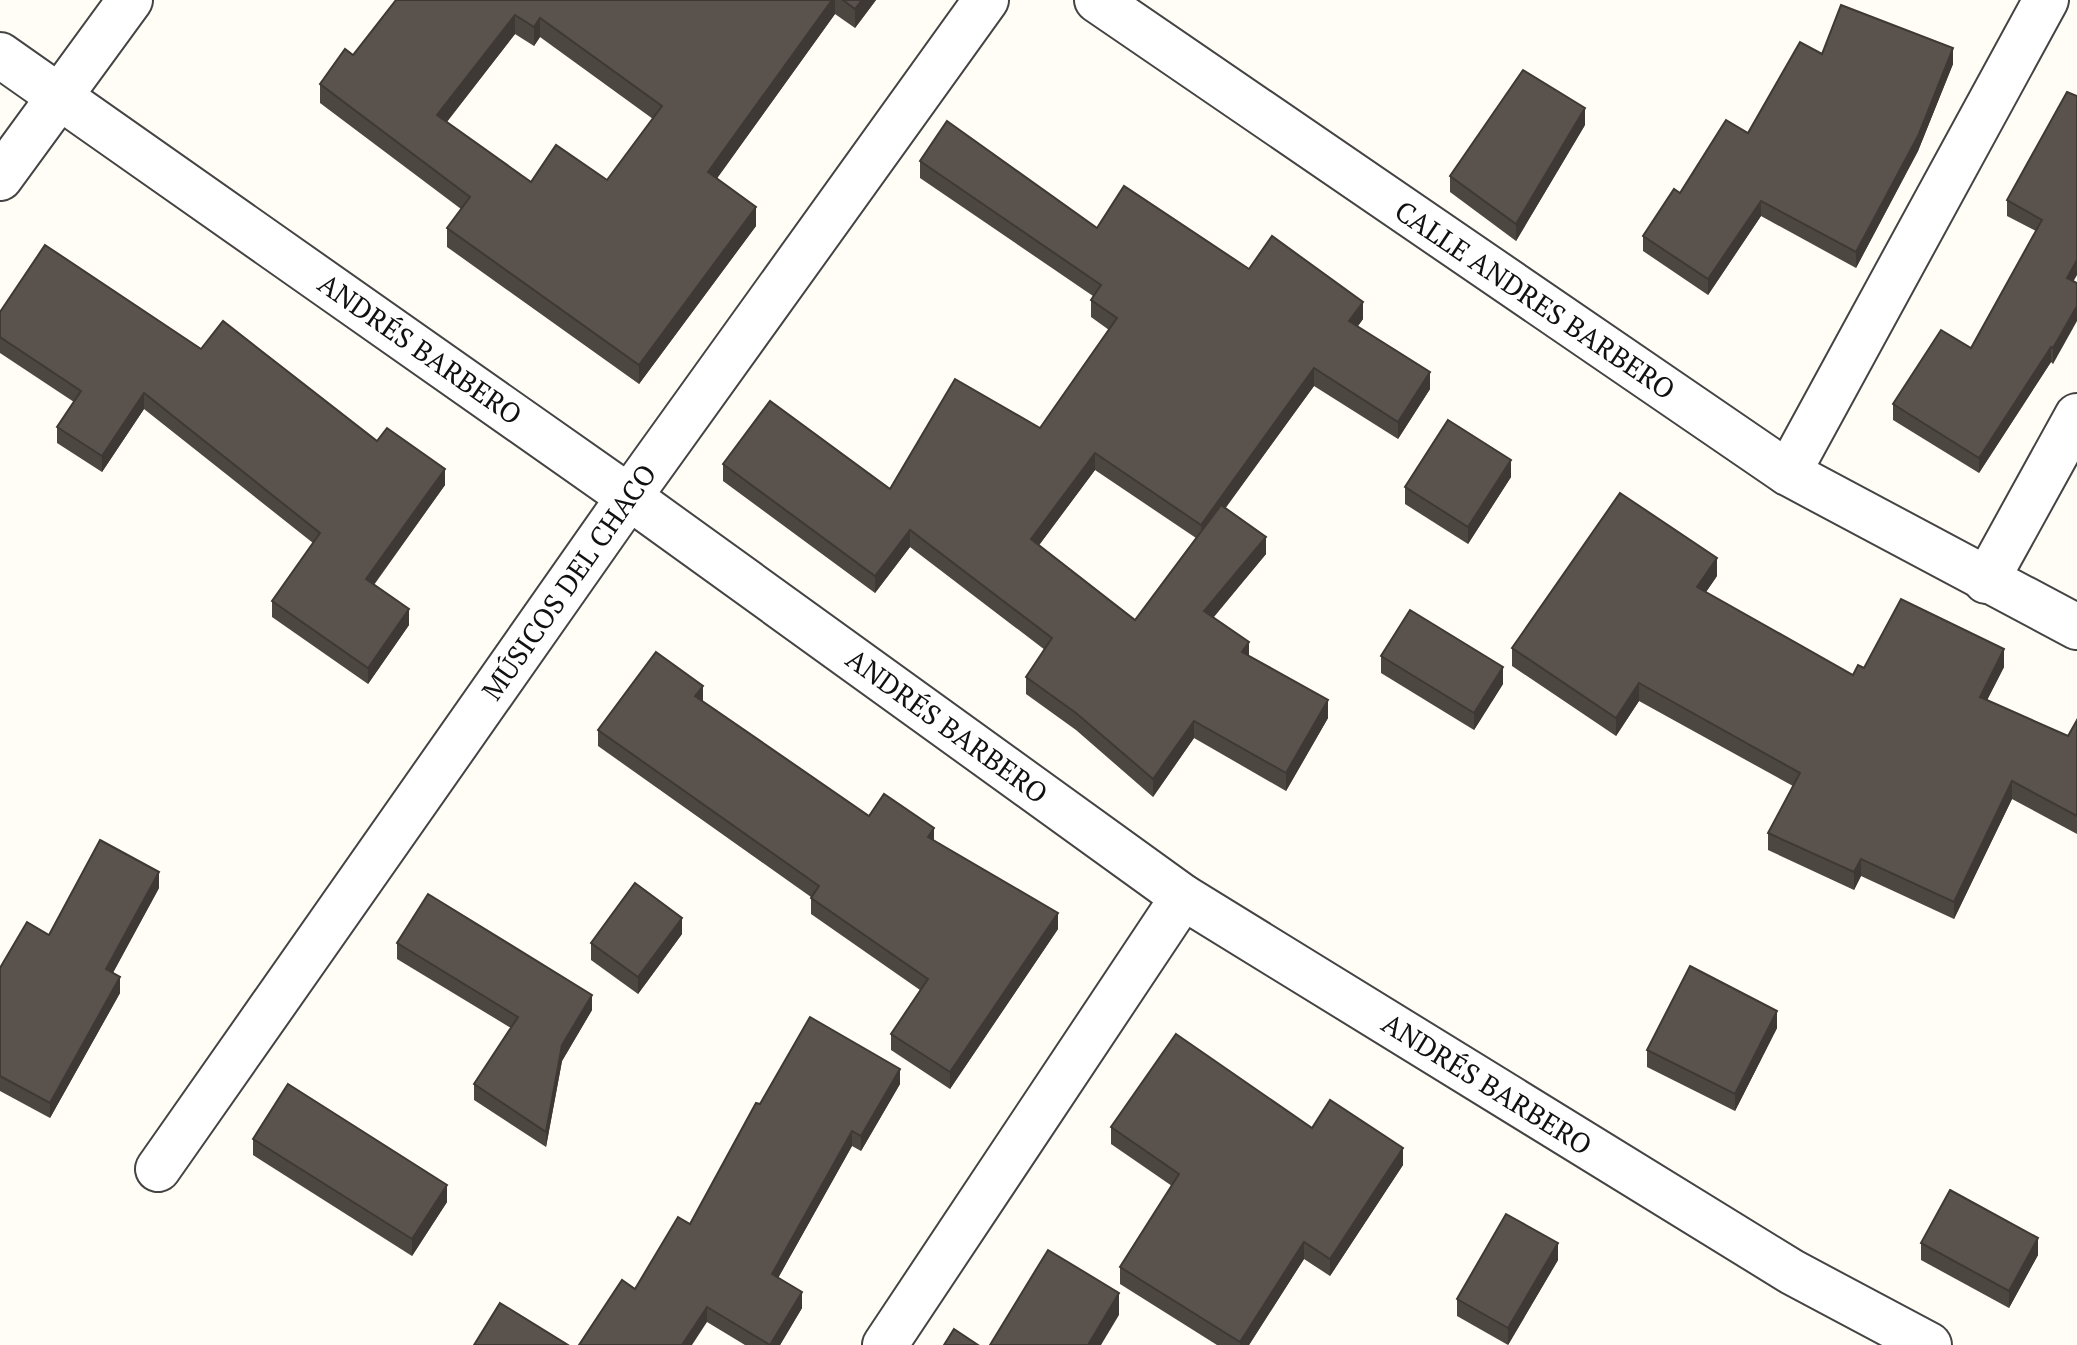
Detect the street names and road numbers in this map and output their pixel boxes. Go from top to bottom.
street label: CALLE ANDRES BARBERO [1388,192,1683,407]
street label: ANDRÉS BARBERO [311,264,530,433]
street label: MÚSICOS DEL CHACO [473,456,664,707]
street label: ANDRÉS BARBERO [839,640,1056,811]
street label: ANDRÉS BARBERO [1375,1004,1599,1163]

